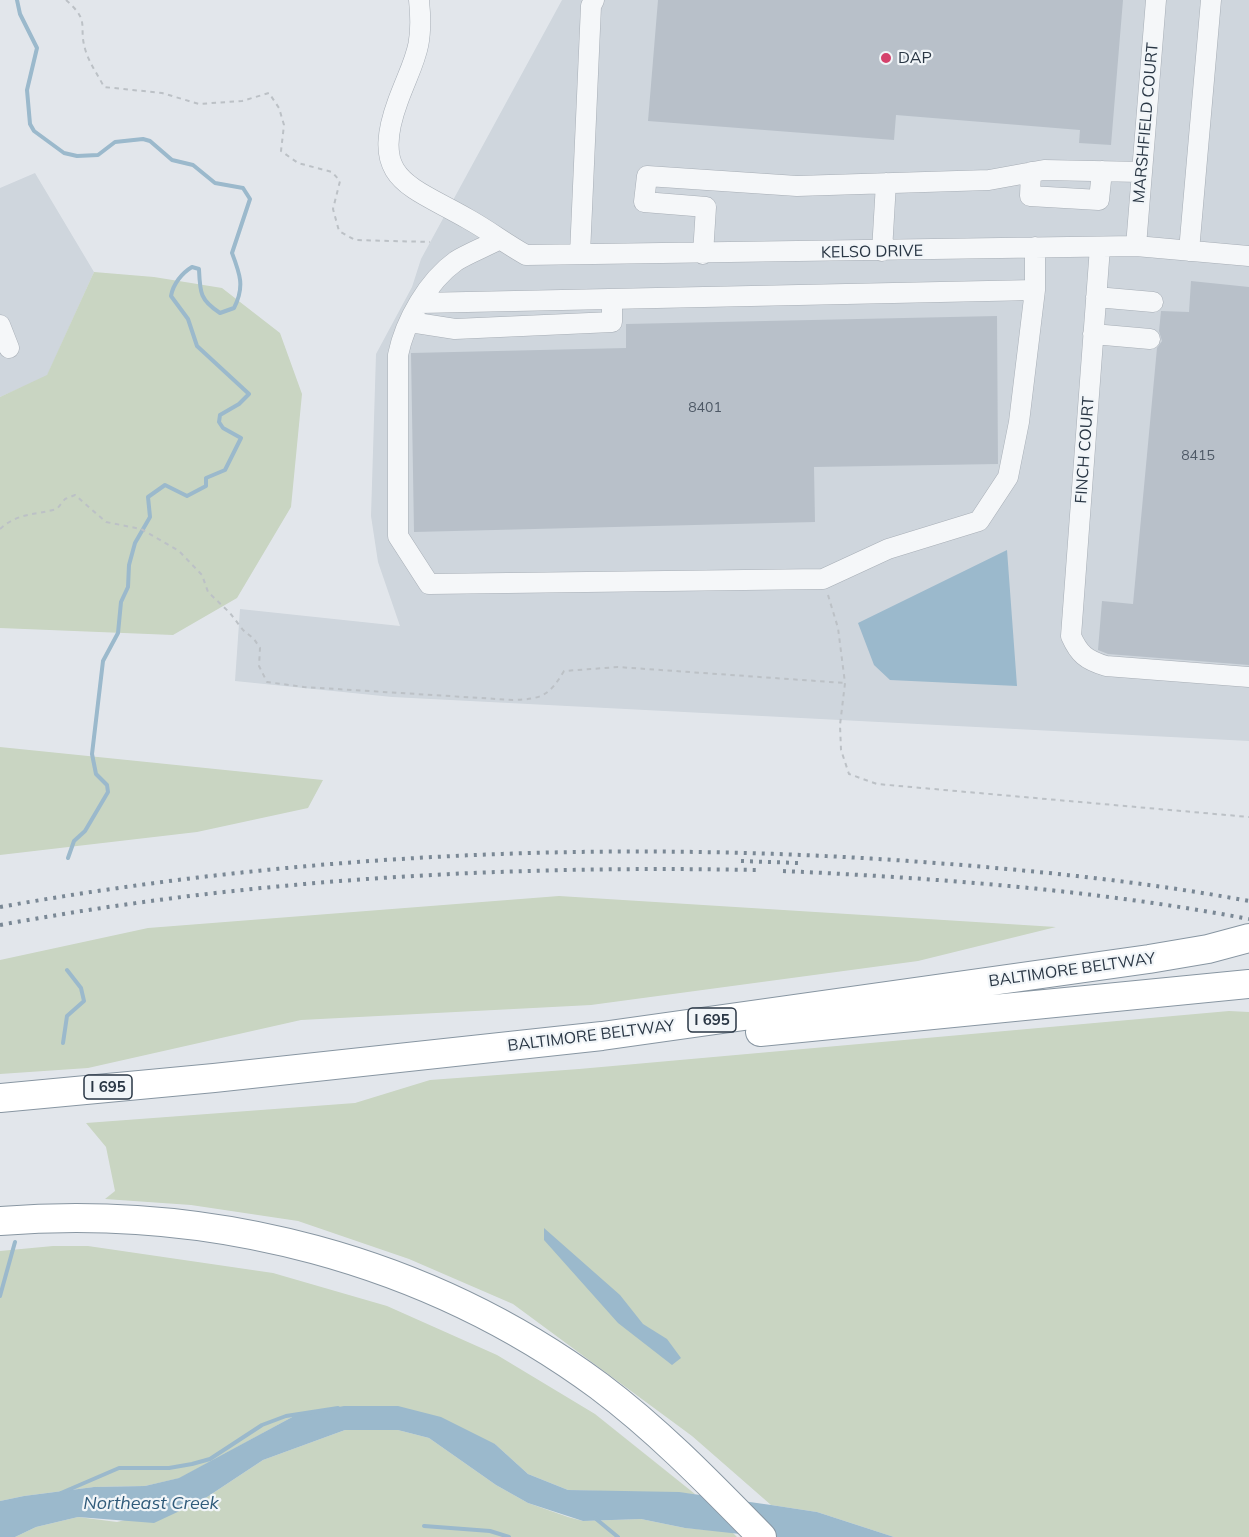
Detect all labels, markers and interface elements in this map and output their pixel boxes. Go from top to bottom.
street label: MARSHFIELD COURT [1129,42,1163,204]
place label: DAP [898,48,932,68]
marker: DAP [879,51,893,65]
street label: KELSO DRIVE [821,242,923,262]
street label: FINCH COURT [1072,396,1098,504]
house number: 8401 [688,400,722,416]
house number: 8415 [1181,448,1215,464]
street label: BALTIMORE BELTWAY [988,949,1156,991]
road number: I 695 [688,1008,736,1032]
street label: BALTIMORE BELTWAY [506,1016,676,1056]
road number: I 695 [84,1075,132,1099]
water label: Northeast Creek [83,1493,219,1515]

